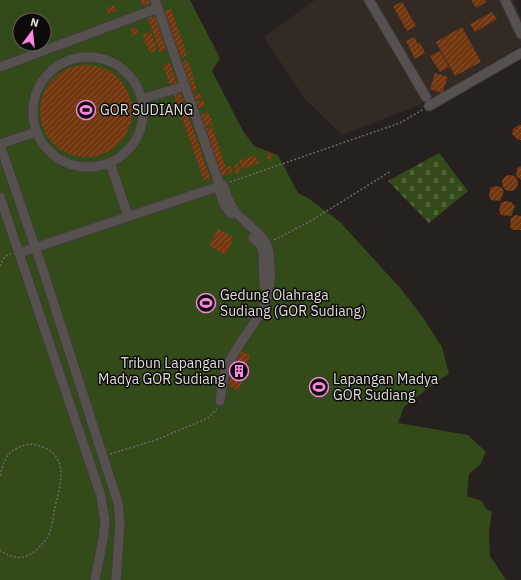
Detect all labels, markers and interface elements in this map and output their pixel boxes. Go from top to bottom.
north arrow [12,12,52,52]
text: N [29,15,40,30]
sports icon: GOR SUDIANG [75,99,97,121]
place label: GOR SUDIANG [100,101,193,119]
place label: Gedung Olahraga Sudiang (GOR Sudiang) [220,286,366,320]
sports icon: Gedung Olahraga Sudiang (GOR Sudiang) [195,292,217,314]
place label: Tribun Lapangan Madya GOR Sudiang [98,354,226,388]
building icon: Tribun Lapangan Madya GOR Sudiang [228,360,250,382]
place label: Lapangan Madya GOR Sudiang [333,370,439,404]
sports icon: Lapangan Madya GOR Sudiang [308,376,330,398]

